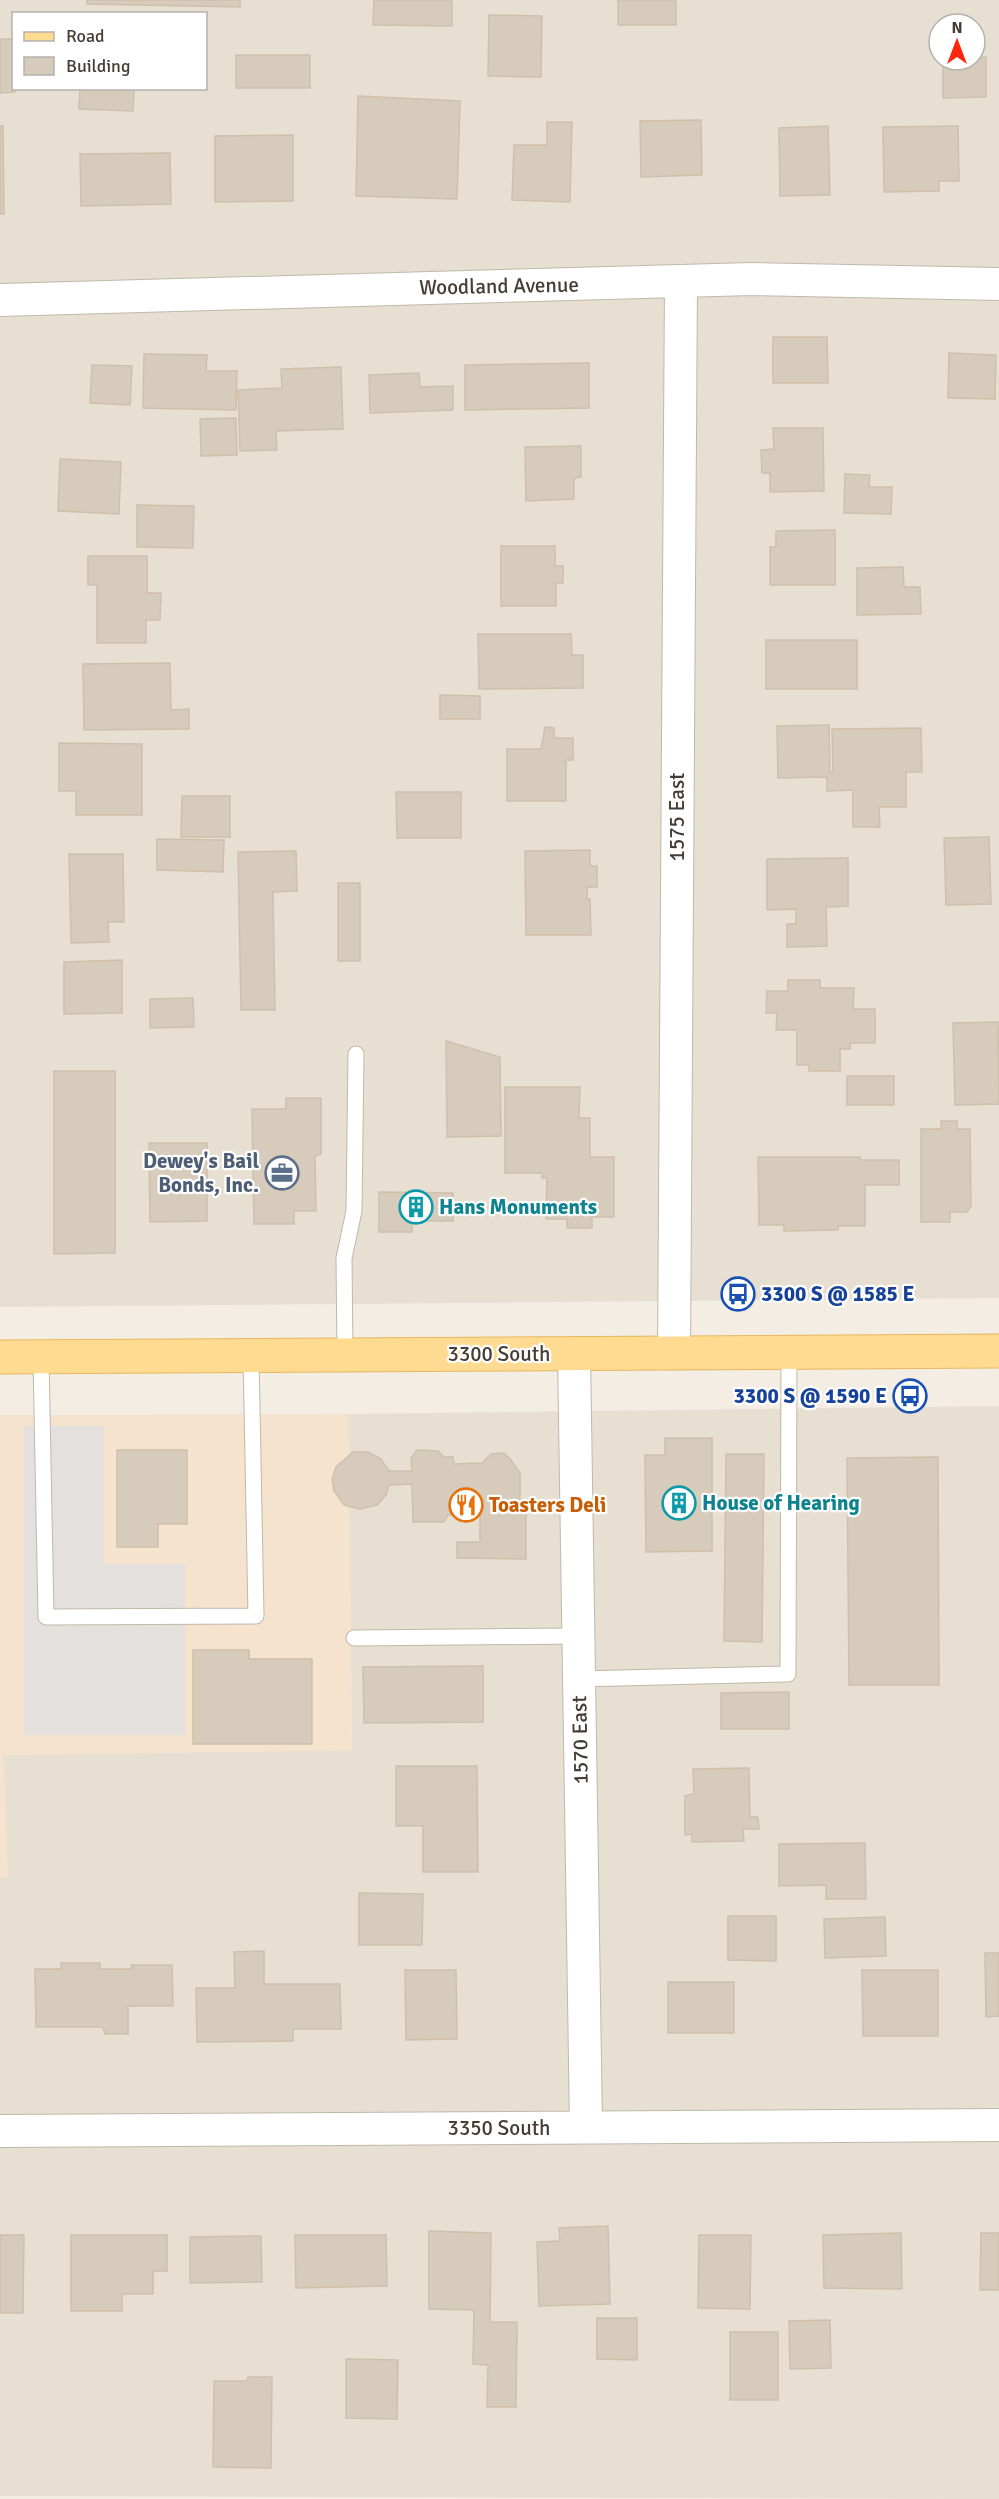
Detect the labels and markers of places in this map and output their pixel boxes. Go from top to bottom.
place label: Dewey's Bail Bonds, Inc. [143,1148,259,1198]
office icon: Dewey's Bail Bonds, Inc. [264,1155,300,1191]
building icon: Hans Monuments [398,1189,434,1225]
place label: Hans Monuments [439,1194,597,1220]
bus stop icon: 3300 S @ 1585 E [720,1276,756,1312]
place label: 3300 S @ 1585 E [761,1281,915,1307]
bus stop icon: 3300 S @ 1590 E [892,1378,928,1414]
place label: 3300 S @ 1590 E [734,1383,887,1409]
building icon: House of Hearing [661,1485,697,1521]
restaurant icon: Toasters Deli [448,1487,484,1523]
place label: House of Hearing [702,1490,860,1516]
place label: Toasters Deli [489,1492,606,1518]

